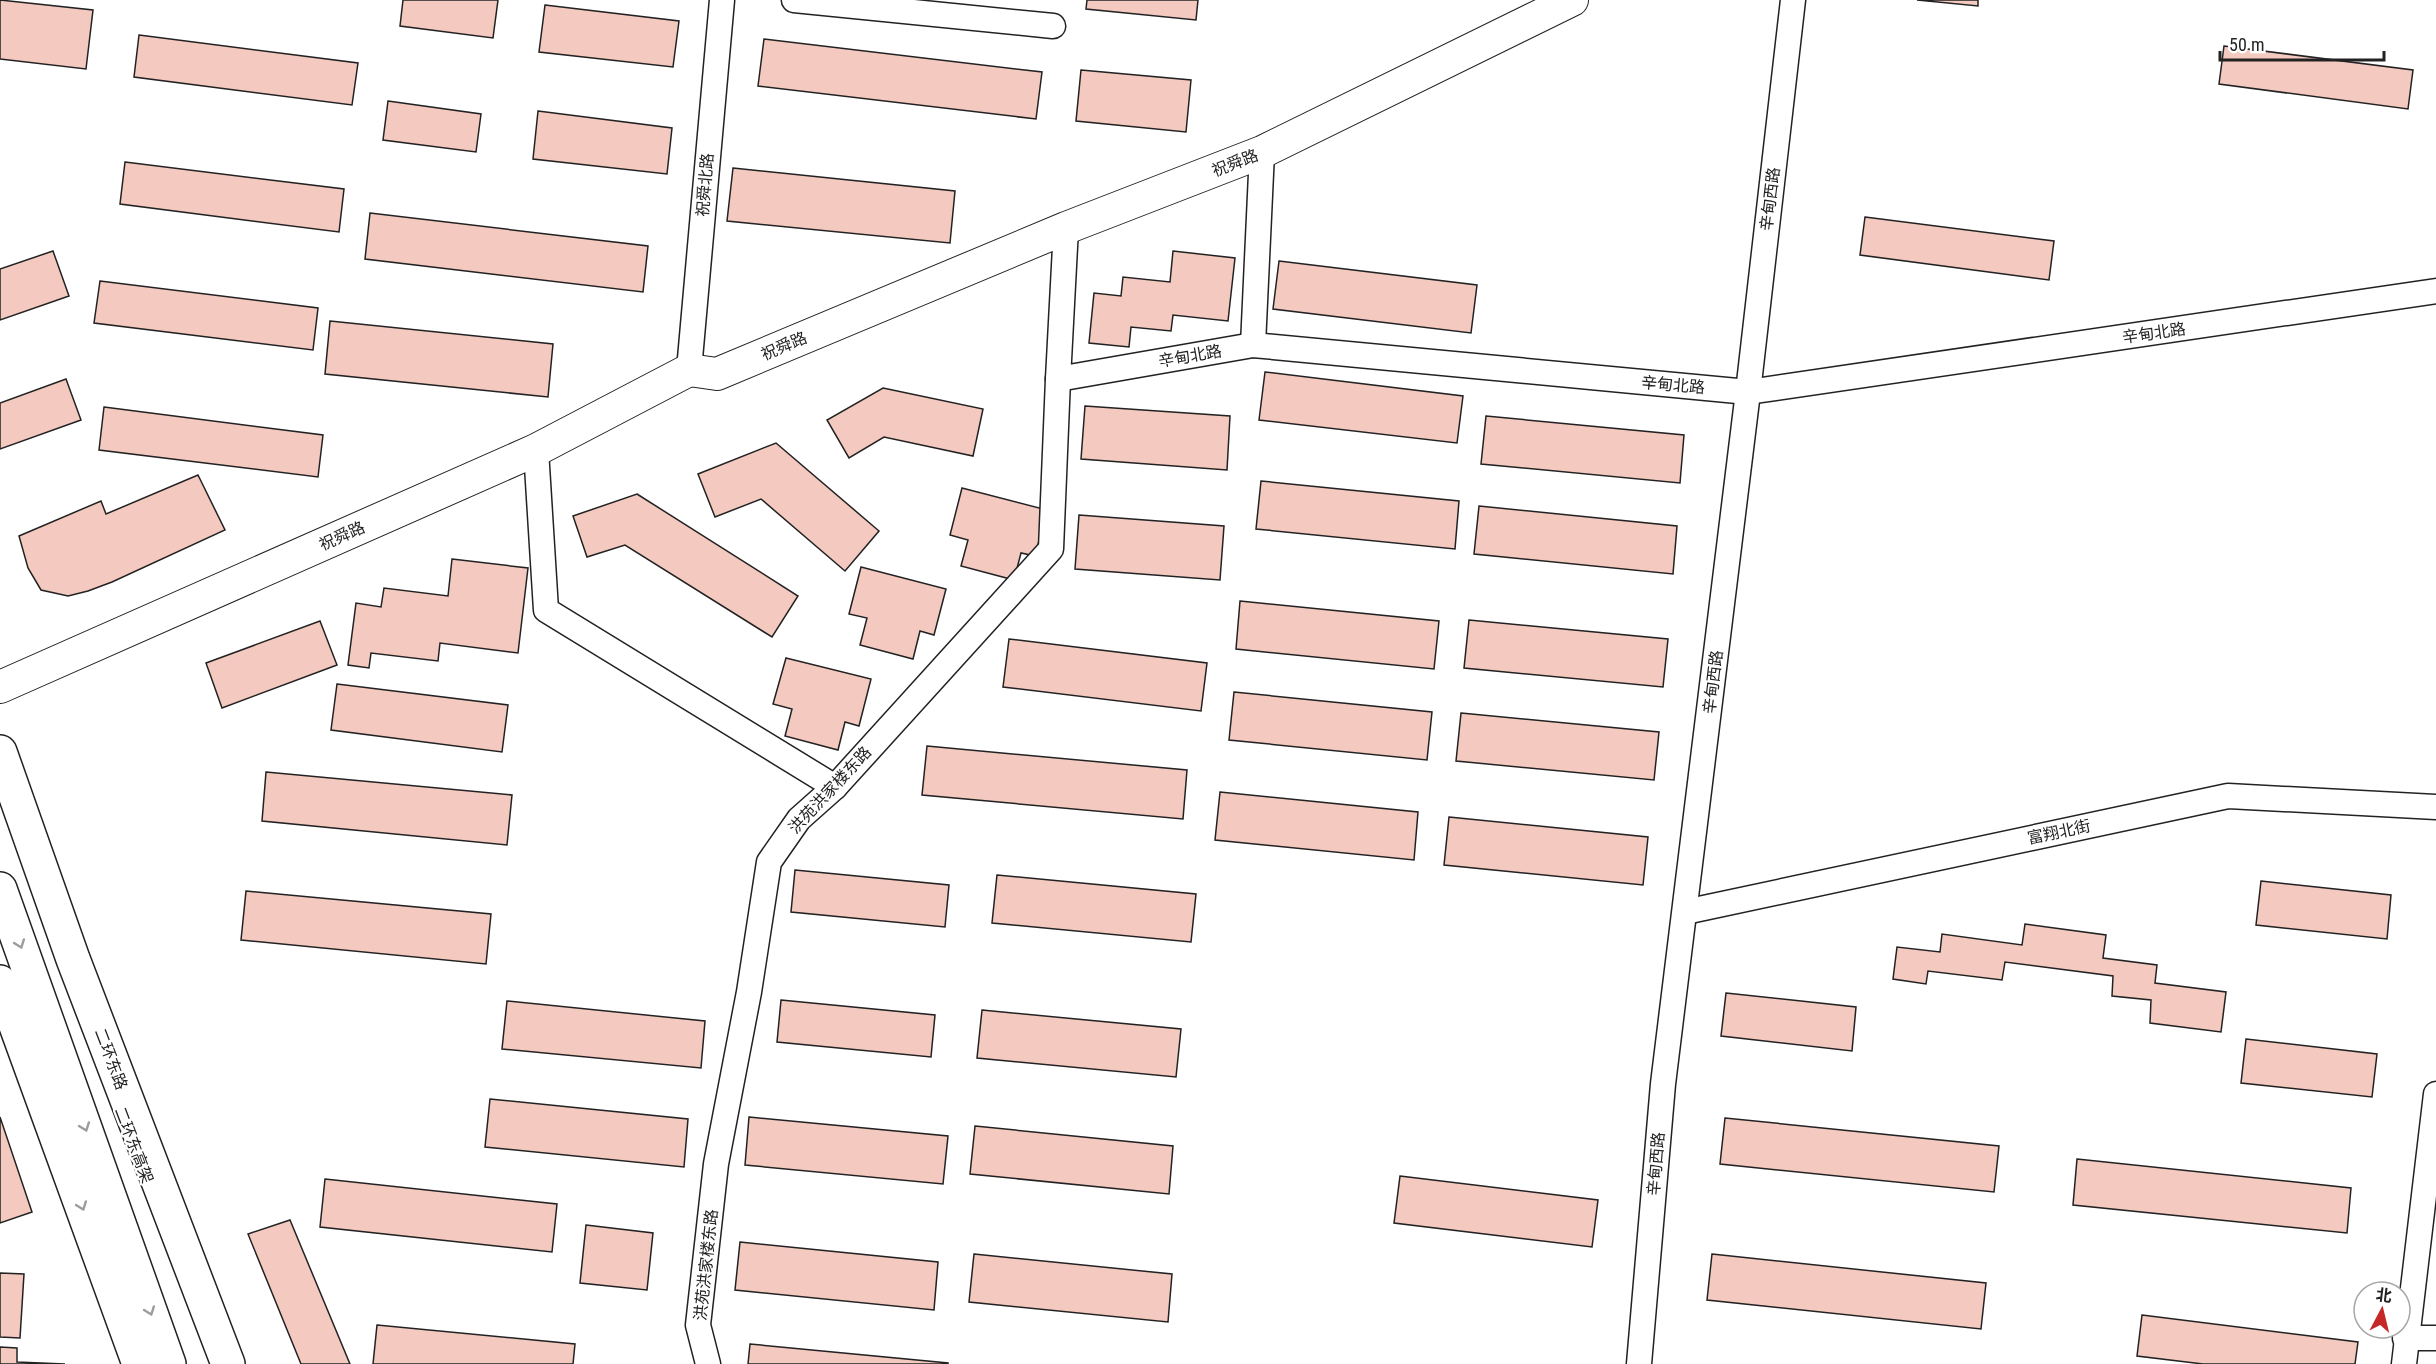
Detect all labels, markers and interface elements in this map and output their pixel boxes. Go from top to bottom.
scale bar [2220,24,2384,62]
text: 50 m [2229,34,2264,55]
street label: 祝舜路 [1209,146,1261,180]
street label: 祝舜北路 [693,152,717,218]
street label: 辛甸西路 [1757,166,1783,232]
street label: 辛甸北路 [2121,319,2187,347]
street label: 祝舜路 [758,328,810,364]
street label: 辛甸北路 [1157,341,1223,371]
street label: 辛甸北路 [1640,373,1706,397]
street label: 祝舜路 [316,518,368,554]
street label: 辛甸西路 [1700,649,1726,715]
street label: 洪苑洪家楼东路 [785,743,875,837]
street label: 富翔北街 [2026,816,2092,848]
one-way arrow [12,938,25,949]
street label: 二环东路 [91,1026,131,1092]
street label: 二环东高架 [111,1104,157,1186]
one-way arrow [77,1122,90,1132]
street label: 辛甸西路 [1644,1131,1668,1197]
one-way arrow [74,1200,87,1211]
street label: 洪苑洪家楼东路 [691,1208,721,1322]
north arrow [2352,1280,2412,1340]
text: 北 [2375,1285,2393,1306]
one-way arrow [143,1305,156,1316]

